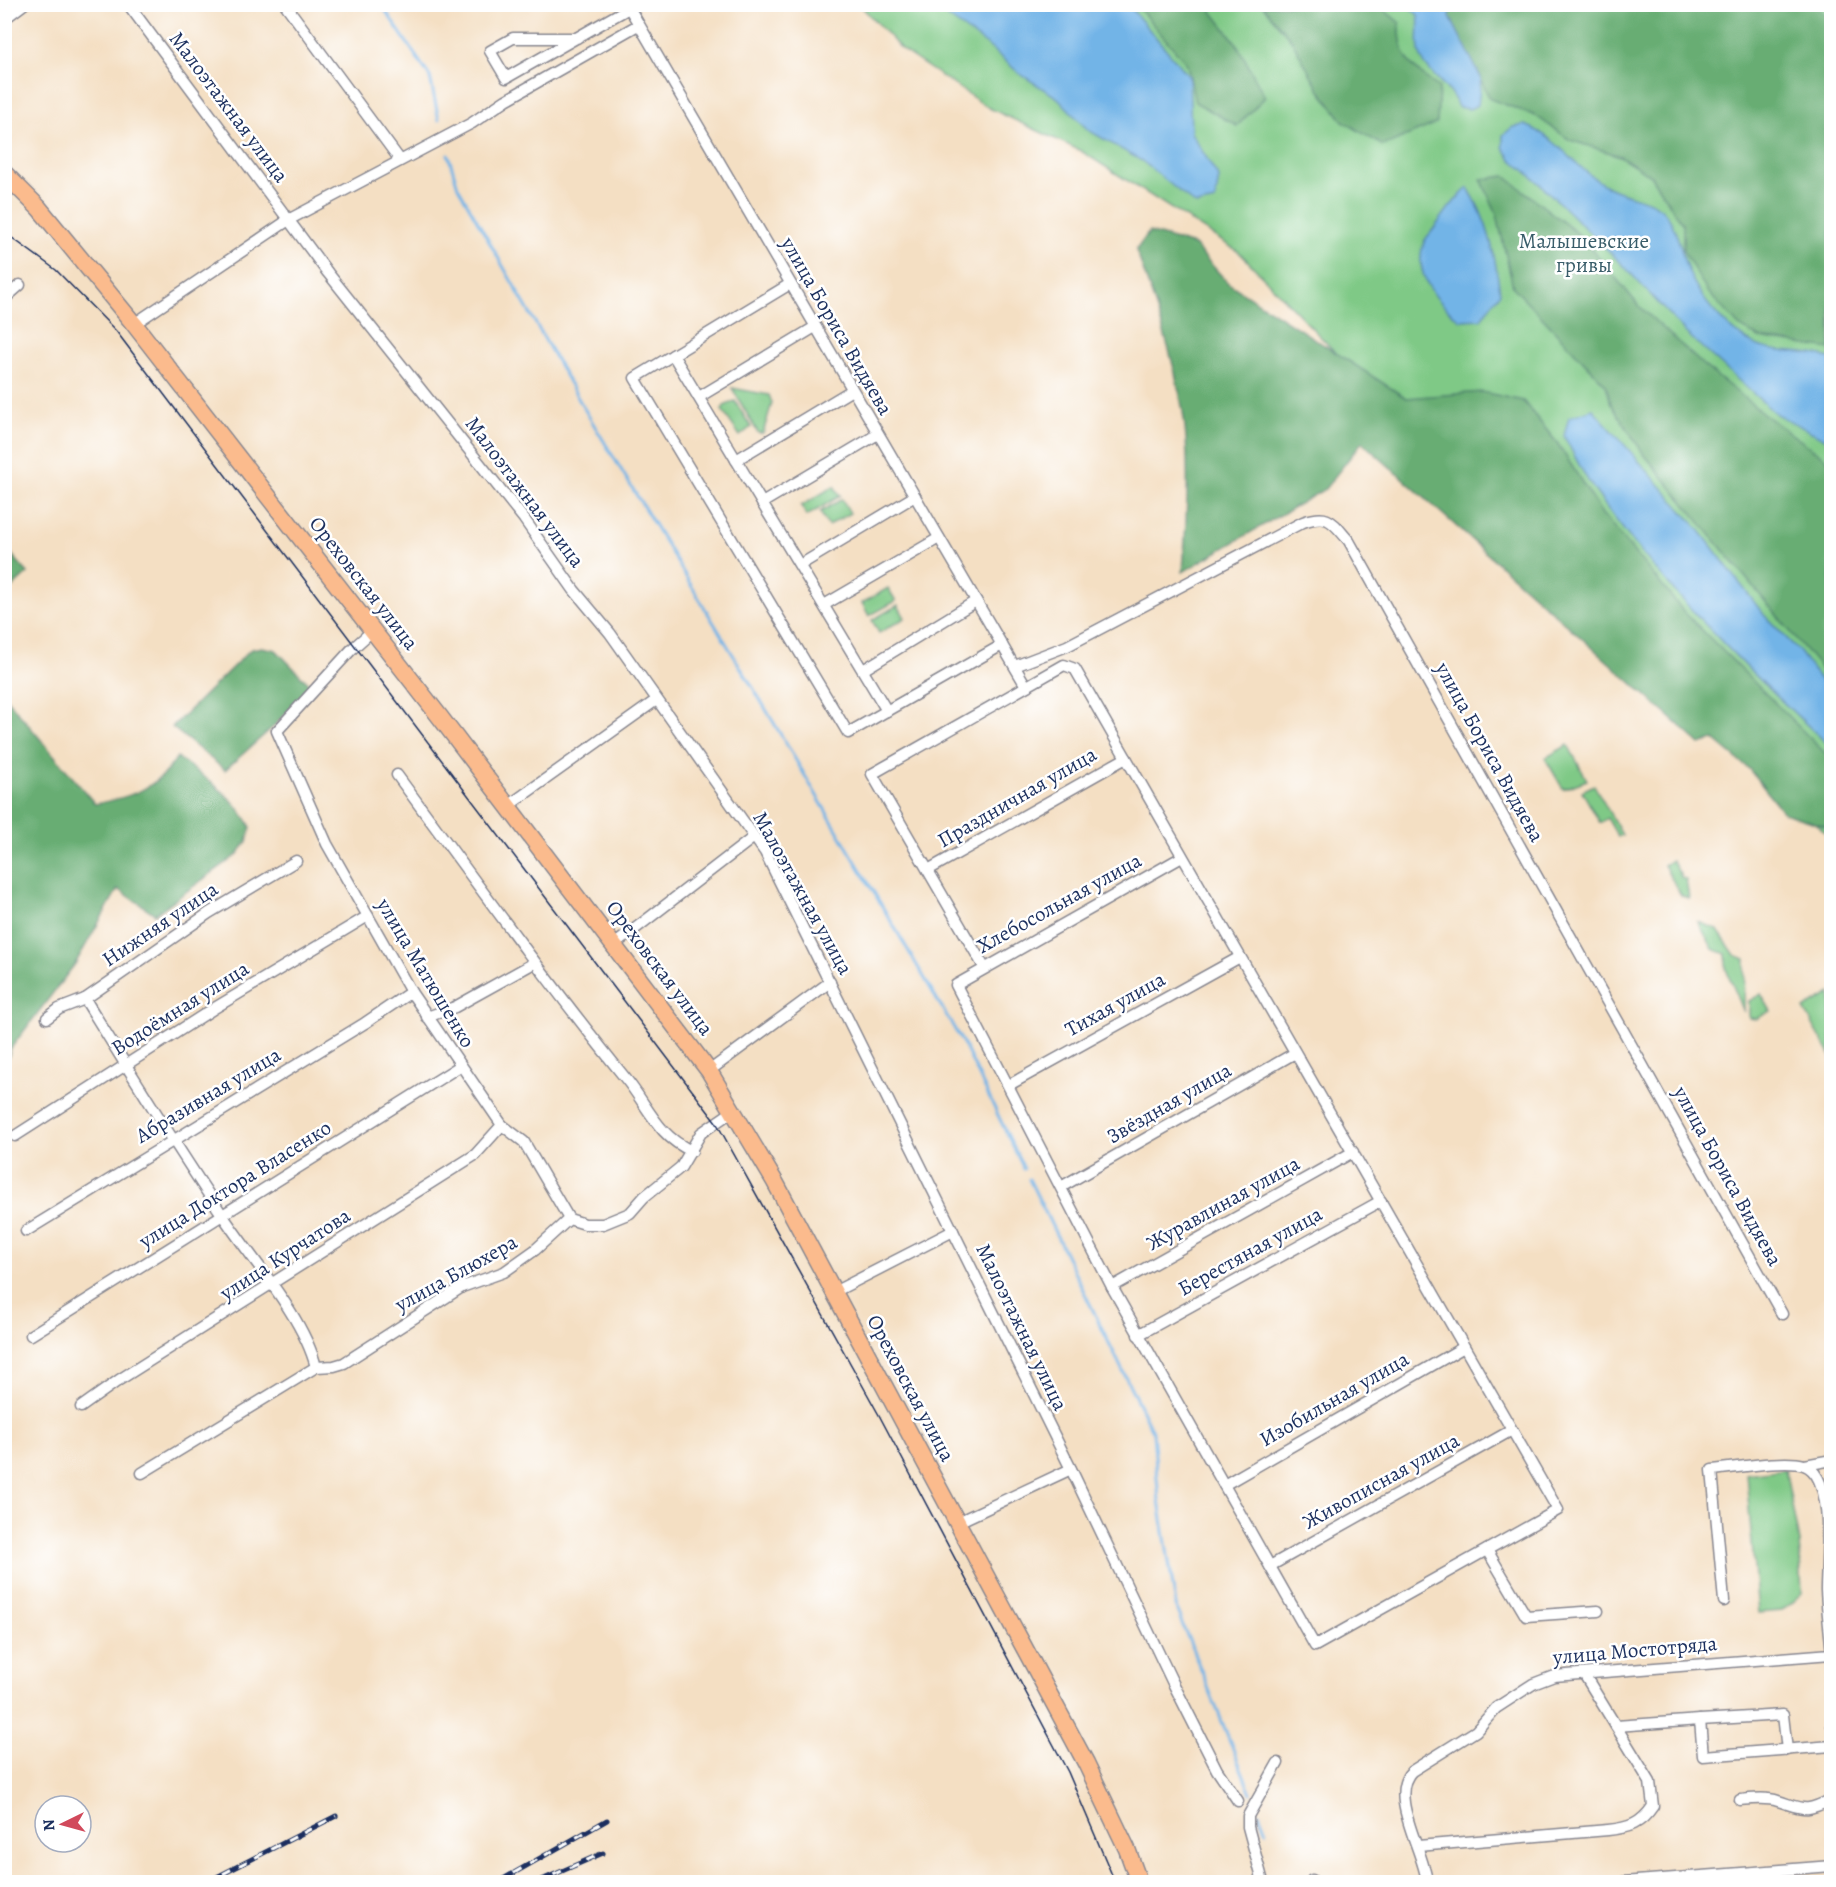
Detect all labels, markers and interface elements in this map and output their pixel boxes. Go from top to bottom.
street label: Малоэтажная улица [163,26,295,189]
park label: Малышевские гривы [1519,227,1649,279]
street label: улица Бориса Видяева [774,231,900,420]
street label: Малоэтажная улица [459,411,591,574]
street label: Ореховская улица [303,510,425,656]
street label: улица Бориса Видяева [1428,656,1551,847]
street label: Праздничная улица [932,740,1102,854]
street label: Малоэтажная улица [747,806,860,980]
street label: Хлебосольная улица [972,846,1147,960]
street label: Нижняя улица [97,875,224,973]
street label: улица Матюшенко [370,892,482,1053]
street label: Ореховская улица [600,895,720,1042]
street label: Водоёмная улица [106,954,254,1062]
street label: Тихая улица [1060,965,1170,1043]
street label: Абразивная улица [129,1040,286,1150]
street label: Звёздная улица [1102,1056,1237,1150]
street label: улица Бориса Видяева [1666,1080,1789,1271]
street label: улица Доктора Власенко [133,1113,337,1255]
street label: Журавлиная улица [1141,1149,1305,1257]
street label: Берестяная улица [1173,1200,1328,1302]
street label: улица Курчатова [213,1201,356,1307]
street label: улица Блюхера [389,1228,522,1319]
street label: Малоэтажная улица [969,1239,1075,1415]
street label: Ореховская улица [861,1310,962,1467]
street label: Изобильная улица [1254,1345,1414,1453]
street label: Живописная улица [1298,1426,1465,1536]
street label: улица Мостотряда [1551,1629,1719,1671]
north arrow [33,1794,93,1854]
text: N [38,1818,61,1832]

